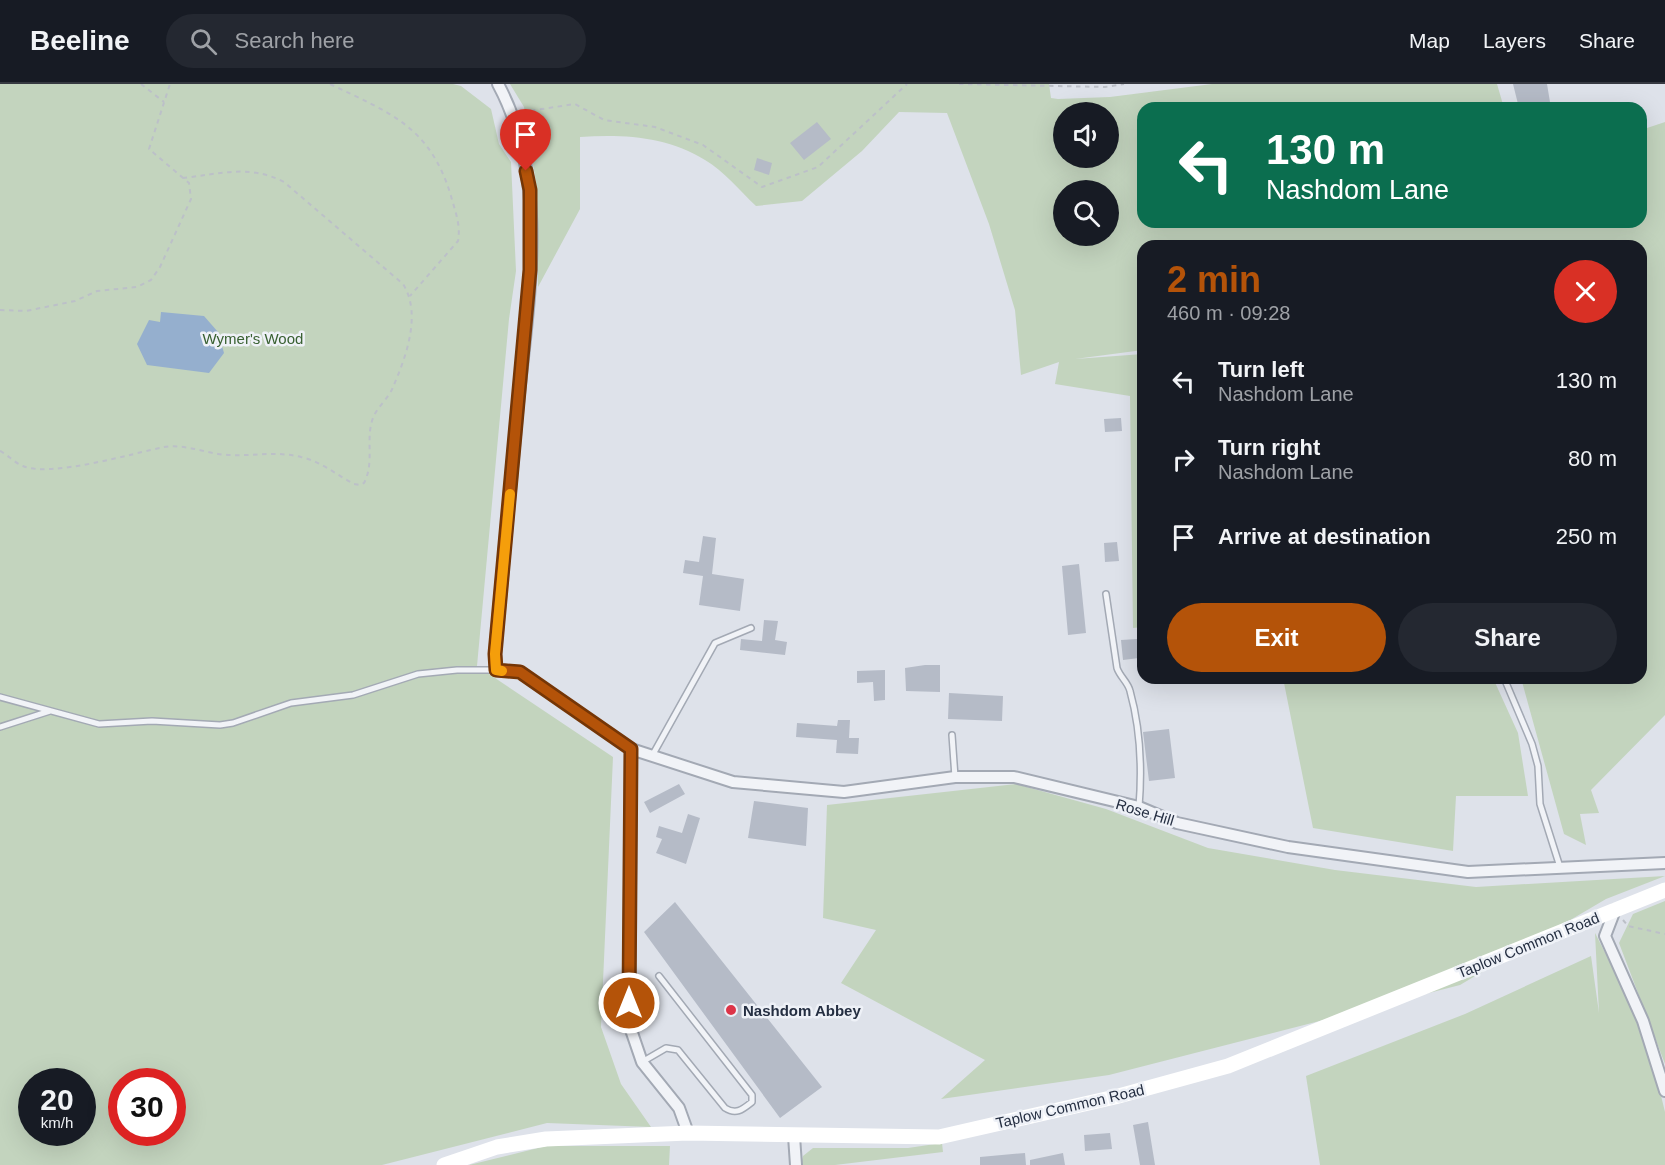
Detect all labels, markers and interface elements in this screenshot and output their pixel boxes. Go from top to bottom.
search box [166,14,586,68]
text: Beeline [30,25,130,56]
icon: search [187,25,220,58]
text: Search here [235,28,354,53]
text: Map [1409,29,1450,52]
text: Layers [1483,29,1546,52]
text: Share [1579,29,1635,52]
map controls [1053,102,1119,246]
button: sound [1053,102,1119,168]
pin [500,109,551,171]
icon: arrive [509,118,542,151]
icon: left [1167,126,1245,204]
text: 130 m [1266,126,1385,173]
text: Nashdom Lane [1266,175,1449,205]
button: search [1053,180,1119,246]
text: 2 min [1167,259,1261,300]
button: close [1554,260,1617,323]
text: 460 m · 09:28 [1167,302,1290,324]
park label: Wymer's Wood [203,330,303,347]
text: Turn left [1218,357,1304,382]
icon: left [1167,365,1200,398]
text: 130 m [1556,368,1617,393]
text: Nashdom Lane [1218,383,1354,405]
text: Turn right [1218,435,1320,460]
icon: right [1167,443,1200,476]
text: 80 m [1568,446,1617,471]
text: Nashdom Lane [1218,461,1354,483]
icon: arrive [1167,521,1200,554]
text: Arrive at destination [1218,524,1431,549]
text: 250 m [1556,524,1617,549]
button: Exit [1167,603,1386,672]
button: Share [1398,603,1617,672]
street label: Rose Hill [1114,795,1176,829]
street label: Taplow Common Road [1454,909,1602,981]
position arrow [597,971,661,1035]
place label: Nashdom Abbey [743,1002,861,1019]
marker: Nashdom Abbey [724,1003,738,1017]
speed limit sign: 30 [108,1068,186,1146]
street label: Taplow Common Road [994,1081,1146,1131]
text: 20 [40,1083,74,1116]
text: km/h [41,1114,73,1131]

